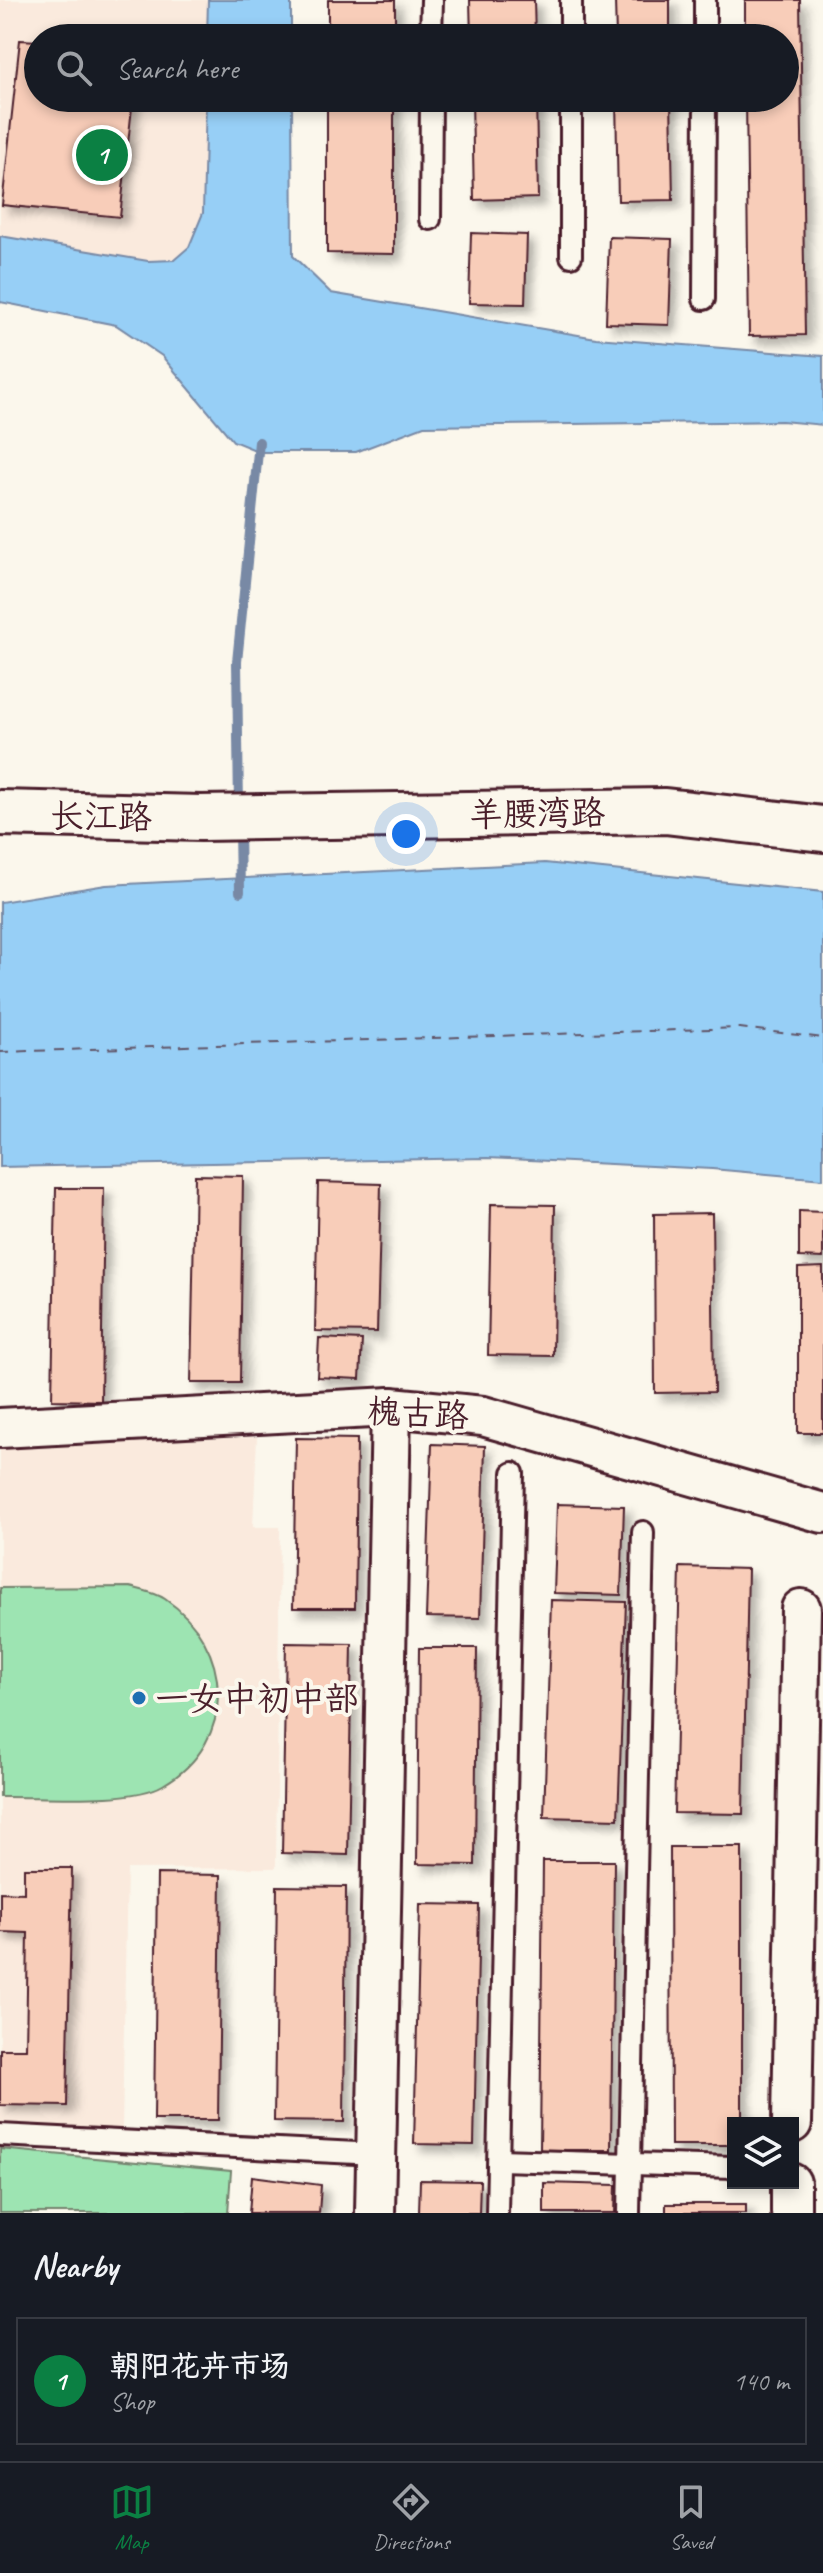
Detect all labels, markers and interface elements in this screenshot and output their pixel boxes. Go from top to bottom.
search box [24,24,799,112]
icon: search [52,46,96,90]
text: Search here [116,49,238,87]
pin: 1 [76,125,128,185]
street label: 羊腰湾路 [469,791,605,836]
street label: 长江路 [50,794,152,839]
your location [386,814,426,854]
street label: 槐古路 [366,1389,470,1438]
place label: 一女中初中部 [155,1677,359,1720]
marker: 一女中初中部 [130,1689,148,1707]
map controls [727,2117,799,2189]
button: layers [727,2117,799,2189]
text: Nearby [32,2244,118,2287]
text: 朝阳花卉市场 [110,2347,290,2385]
text: 1 [54,2365,66,2398]
text: 140 m [733,2365,789,2398]
text: Shop [110,2385,154,2418]
tab: Map [110,2480,154,2556]
tab: Directions [373,2480,450,2556]
tab: Saved [669,2480,713,2556]

